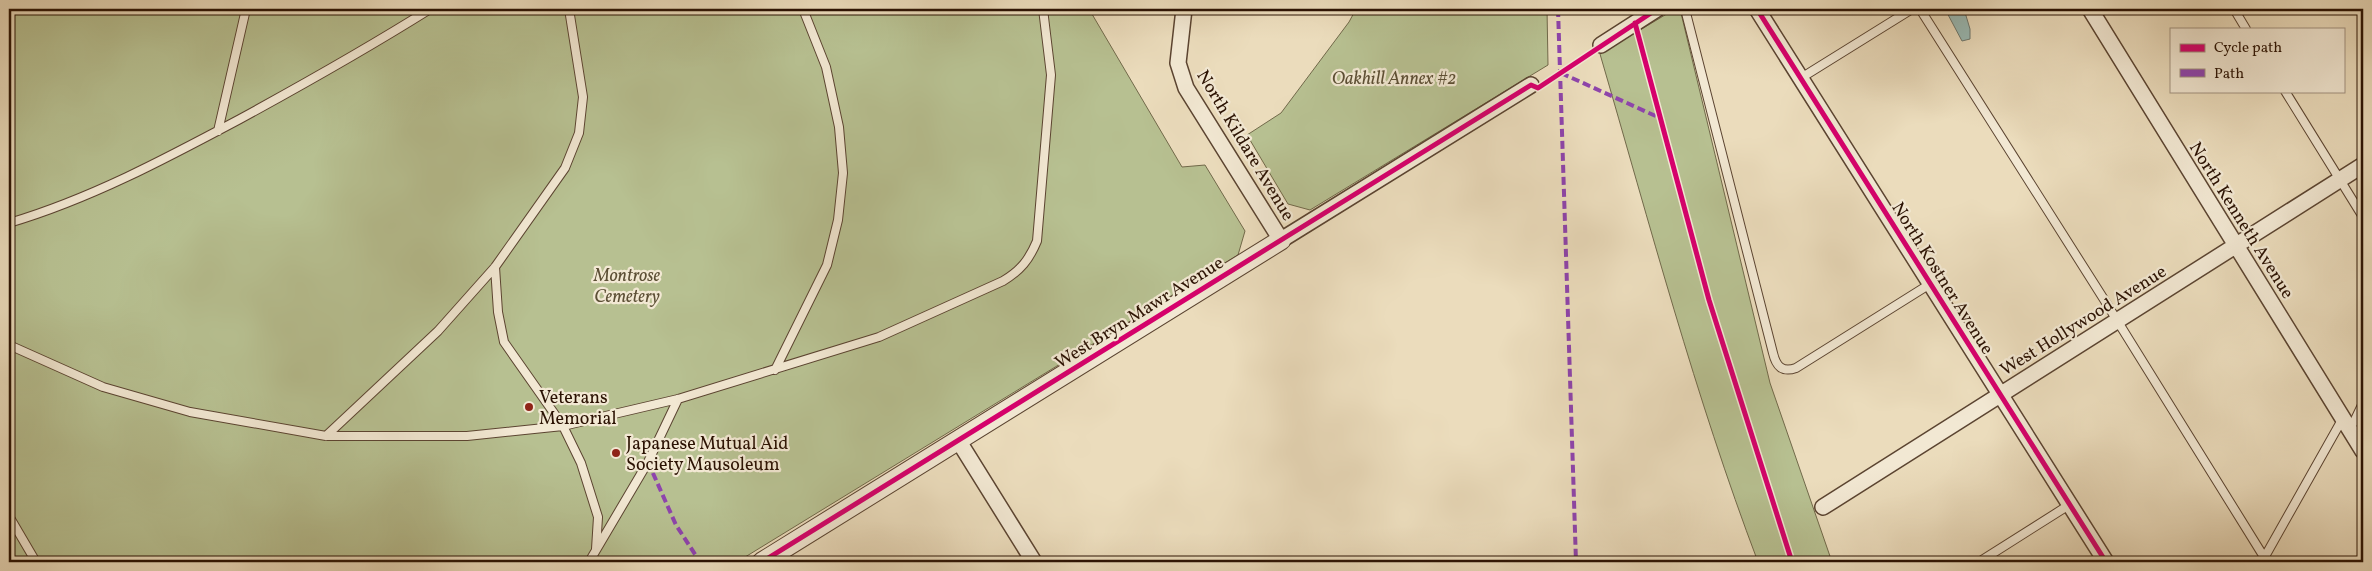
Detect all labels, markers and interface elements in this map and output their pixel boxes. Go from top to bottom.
legend [2170,28,2344,92]
text: Cycle path [2214,38,2282,59]
text: Path [2214,64,2244,85]
street label: North Kildare Avenue [1190,66,1300,226]
park label: Oakhill Annex #2 [1332,67,1457,92]
street label: North Kenneth Avenue [2182,138,2299,304]
street label: North Kostner Avenue [1885,198,1999,360]
street label: West Bryn Mawr Avenue [1051,251,1229,375]
street label: West Hollywood Avenue [1996,260,2172,383]
park label: Montrose Cemetery [593,264,661,310]
place label: Veterans Memorial [539,386,617,432]
marker: Veterans Memorial [523,401,535,413]
place label: Japanese Mutual Aid Society Mausoleum [626,432,789,478]
marker: Japanese Mutual Aid Society Mausoleum [610,447,622,459]

